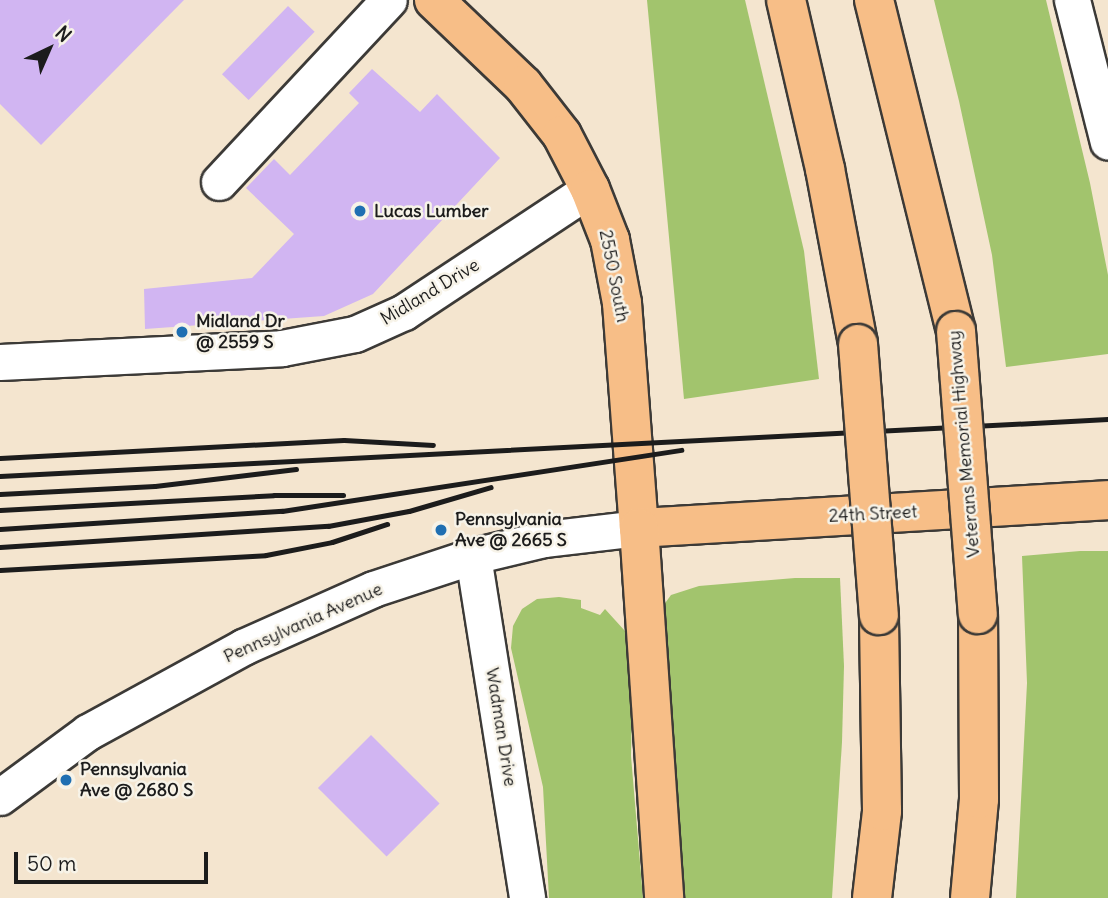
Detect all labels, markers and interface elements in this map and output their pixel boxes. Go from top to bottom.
north arrow [14,14,84,84]
text: N [51,21,77,47]
place label: Lucas Lumber [374,200,489,222]
marker: Lucas Lumber [352,203,368,219]
street label: 2550 South [594,228,634,324]
street label: Midland Drive [377,254,483,330]
place label: Midland Dr @ 2559 S [196,311,285,354]
marker: Midland Dr @ 2559 S [174,324,190,340]
street label: Veterans Memorial Highway [943,329,985,559]
street label: 24th Street [828,501,918,527]
place label: Pennsylvania Ave @ 2665 S [455,509,567,552]
marker: Pennsylvania Ave @ 2665 S [433,522,449,538]
street label: Pennsylvania Avenue [220,578,386,668]
street label: Wadman Drive [481,666,521,788]
place label: Pennsylvania Ave @ 2680 S [80,759,193,802]
marker: Pennsylvania Ave @ 2680 S [58,772,74,788]
scale bar [18,838,212,882]
text: 50 m [27,850,76,877]

